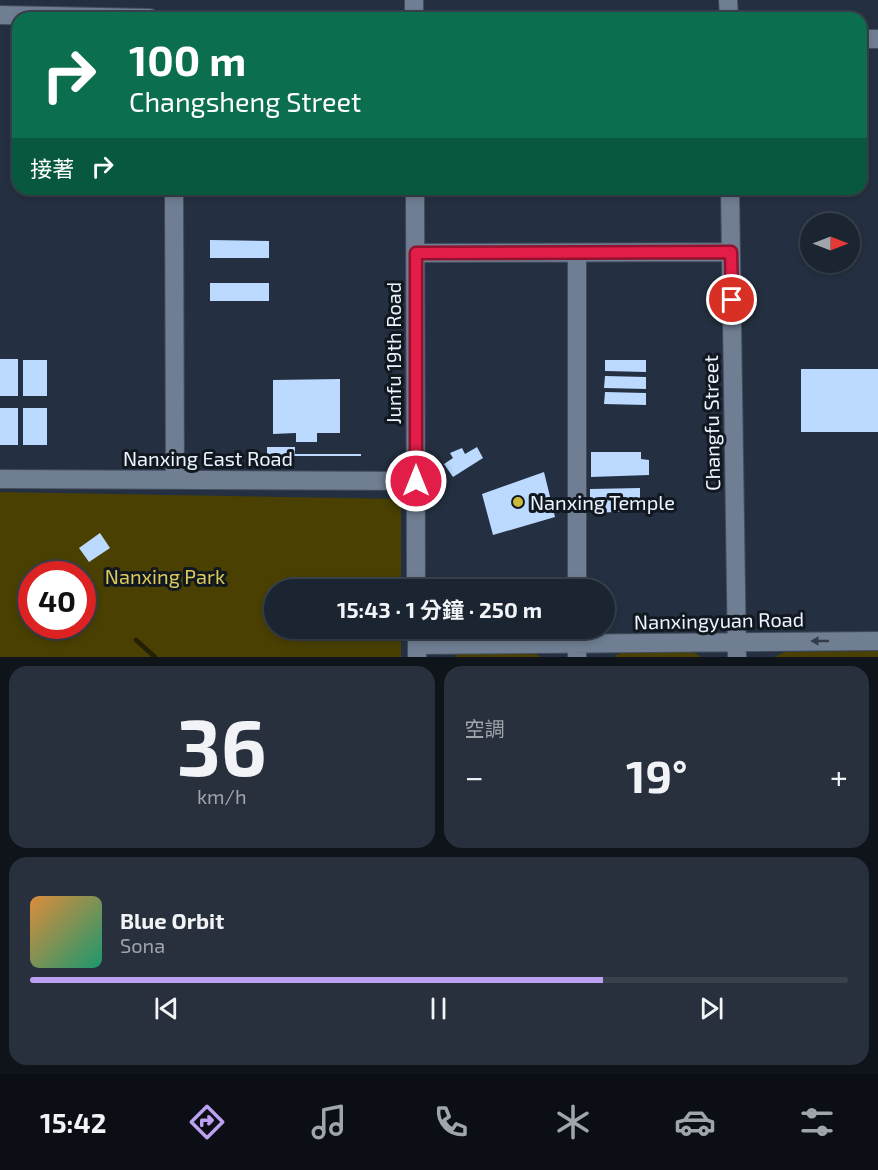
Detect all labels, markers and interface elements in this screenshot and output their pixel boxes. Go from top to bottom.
text: 100 m [129,34,246,84]
icon: right [30,36,108,114]
text: Changsheng Street [129,85,361,117]
icon: right [86,150,119,183]
text: 接著 [30,155,74,181]
north arrow [800,213,860,273]
map controls [800,213,860,273]
pin [706,274,757,325]
street label: Junfu 19th Road [381,282,405,424]
icon: arrive [715,283,748,316]
street label: Changfu Street [698,355,724,491]
street label: Nanxing East Road [123,446,293,470]
position arrow [384,449,448,513]
place label: Nanxing Temple [530,490,675,514]
marker: Nanxing Temple [511,495,525,509]
speed limit sign: 40 [18,561,96,639]
park label: Nanxing Park [105,564,225,588]
text: 15:43 · 1 分鐘 · 250 m [337,596,542,622]
street label: Nanxingyuan Road [634,607,804,633]
one-way arrow [810,636,829,646]
text: 36 [177,698,267,792]
text: 空調 [465,716,505,740]
text: 19° [626,748,688,802]
text: − [465,756,484,796]
text: + [830,756,848,796]
text: km/h [197,784,247,808]
text: Blue Orbit [120,907,224,933]
text: Sona [120,933,165,957]
icon: previous [150,992,183,1025]
icon: pause [422,992,455,1025]
icon: next [695,992,728,1025]
icon: directions [186,1101,228,1143]
icon: music [308,1101,350,1143]
icon: phone [430,1101,472,1143]
icon: climate [552,1101,594,1143]
icon: car [674,1101,716,1143]
icon: filters [796,1101,838,1143]
text: 15:42 [40,1106,106,1138]

